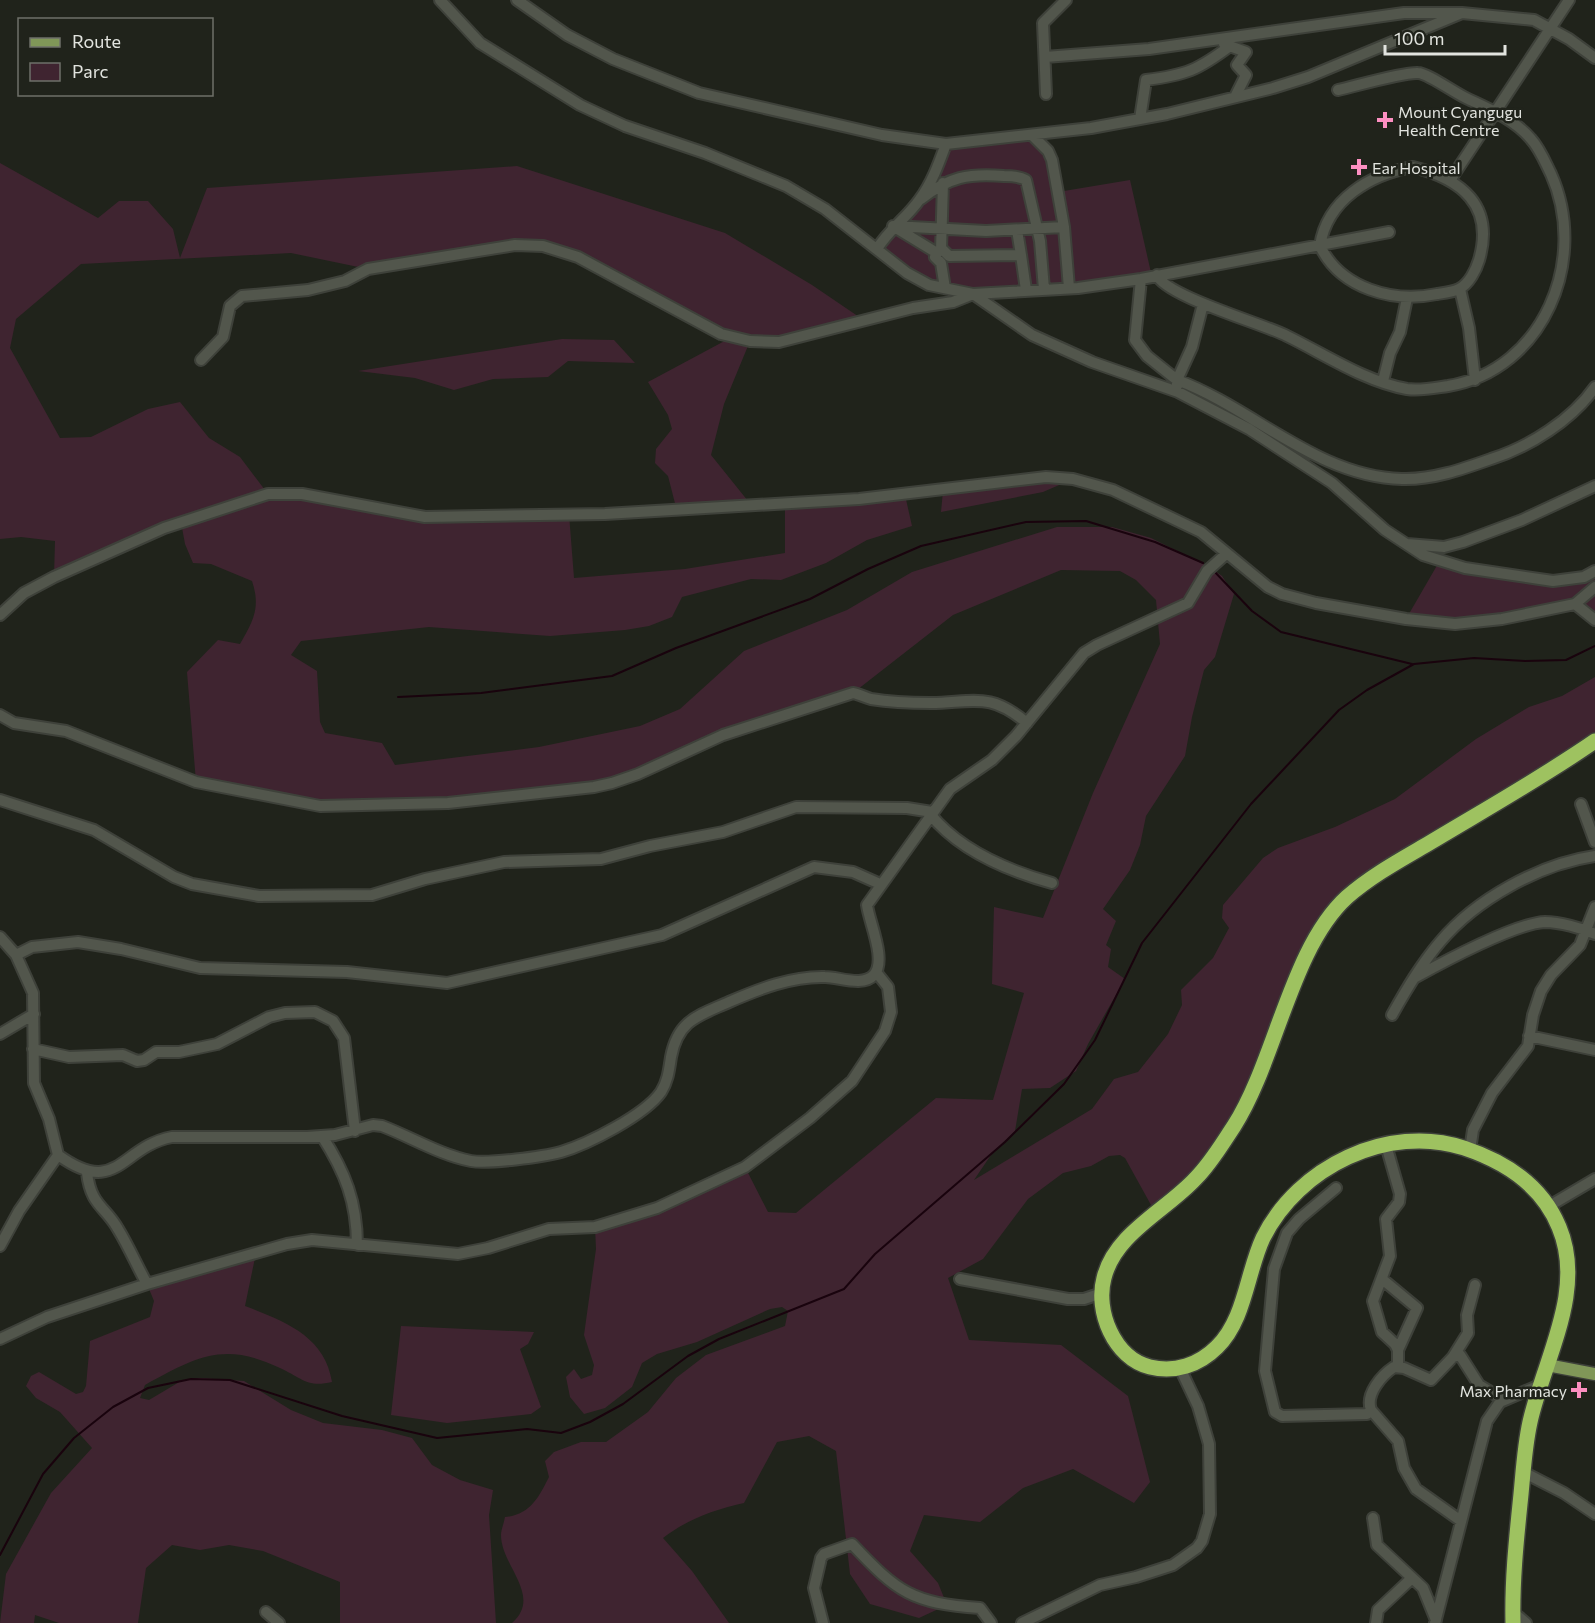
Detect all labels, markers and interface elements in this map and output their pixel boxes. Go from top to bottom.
legend [18,18,213,96]
scale bar [1385,18,1505,56]
text: 100 m [1394,27,1444,49]
text: Route [72,30,121,52]
text: Parc [72,60,109,82]
place label: Mount Cyangugu Health Centre [1398,102,1522,139]
marker: Mount Cyangugu Health Centre [1376,111,1394,129]
marker: Ear Hospital [1350,158,1368,176]
place label: Ear Hospital [1372,158,1461,177]
place label: Max Pharmacy [1459,1381,1567,1400]
marker: Max Pharmacy [1572,1383,1586,1397]

